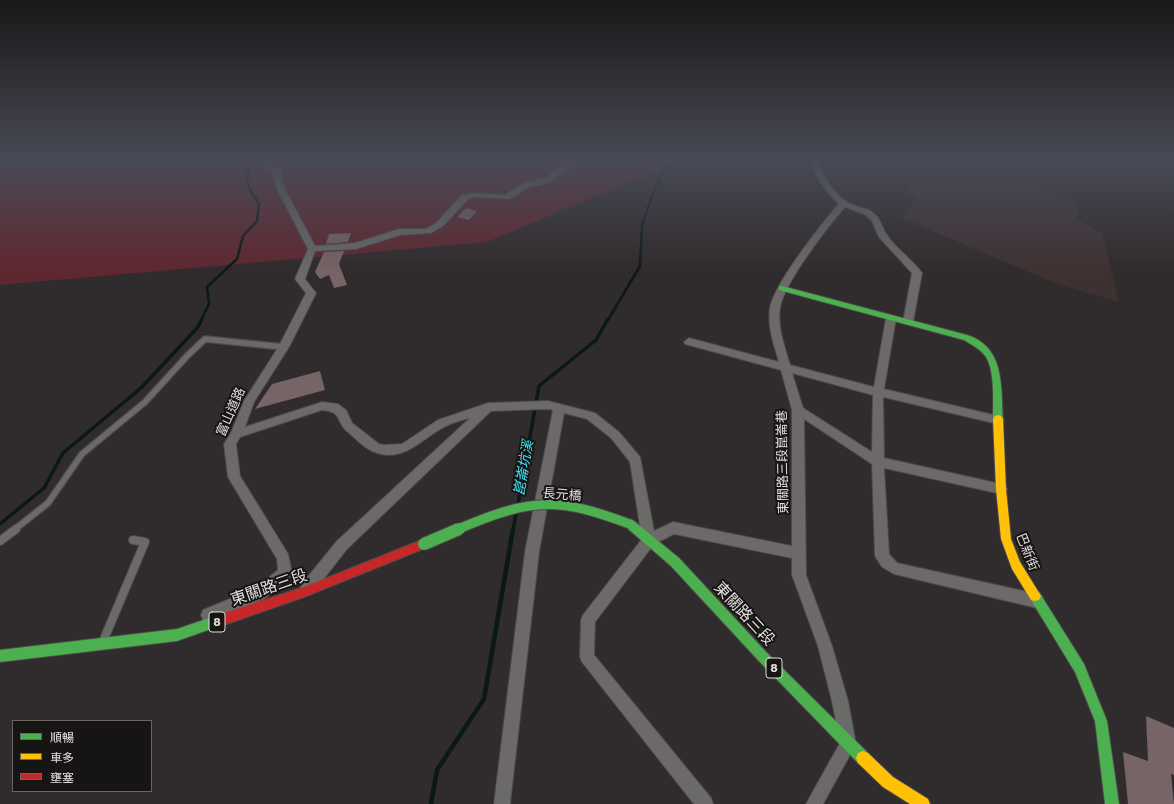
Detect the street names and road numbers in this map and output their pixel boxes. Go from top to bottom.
street label: 富山道路 [213,385,249,439]
street label: 東關路三段崑崙巷 [774,410,792,514]
street label: 長元橋 [542,486,582,504]
street label: 巴新街 [1012,531,1042,573]
street label: 東關路三段 [228,566,310,610]
street label: 東關路三段 [710,578,778,650]
road number: 8 [209,612,225,632]
road number: 8 [766,658,782,678]

